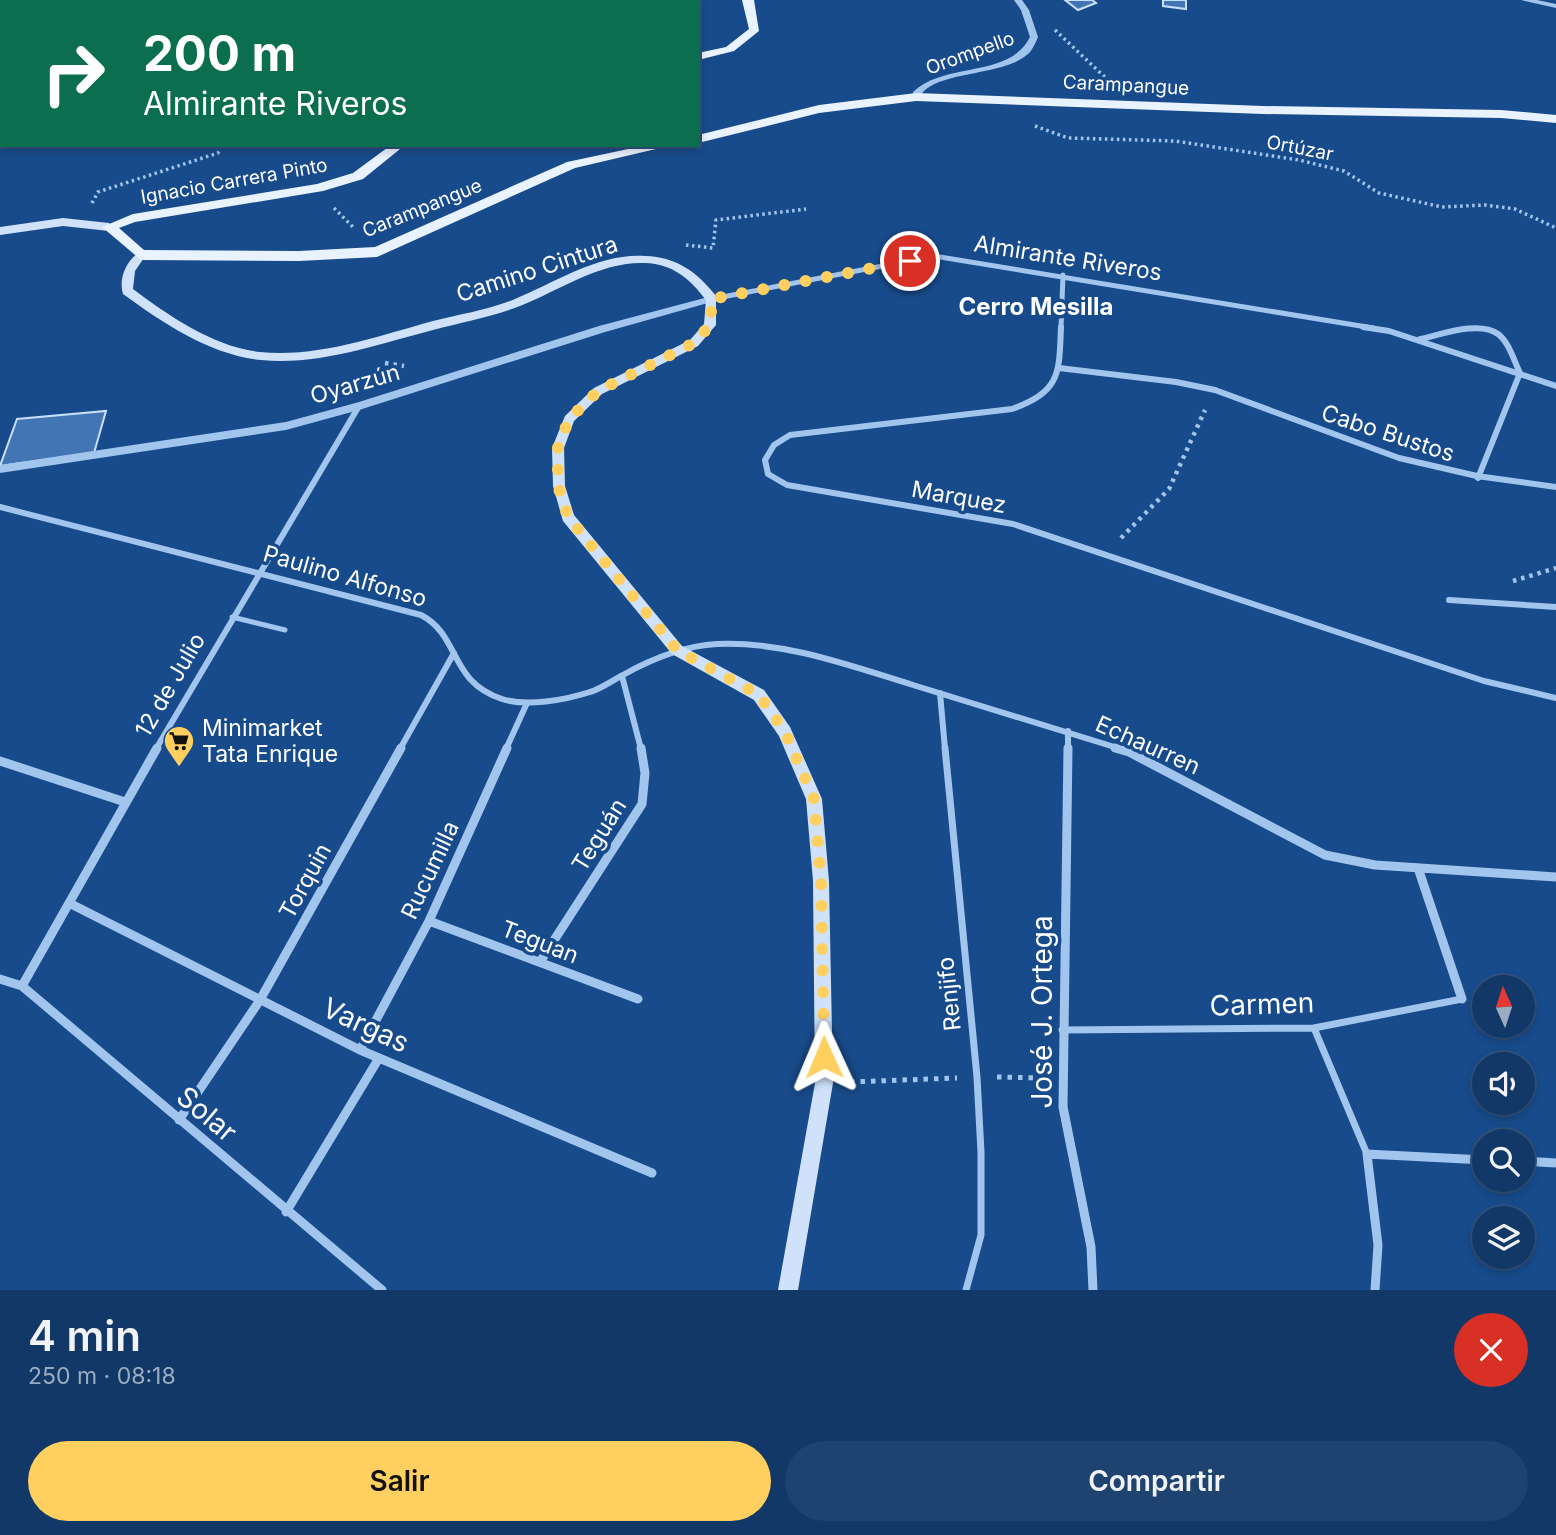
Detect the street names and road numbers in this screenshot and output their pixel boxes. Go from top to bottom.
street label: Orompello [923,26,1017,80]
street label: Carampangue [1062,70,1190,100]
street label: Ortúzar [1265,130,1335,166]
street label: Ignacio Carrera Pinto [139,153,329,209]
street label: Carampangue [359,174,485,242]
street label: Almirante Riveros [972,229,1164,287]
street label: Camino Cintura [453,230,621,308]
street label: Oyarzún [307,358,403,410]
street label: Cabo Bustos [1318,398,1458,468]
street label: Marquez [910,475,1008,519]
street label: Paulino Alfonso [260,539,430,613]
street label: 12 de Julio [129,628,211,742]
street label: Echaurren [1091,710,1205,780]
street label: Teguán [566,793,632,877]
street label: Rucumilla [395,817,465,923]
street label: Torquin [273,838,337,924]
street label: Teguan [497,914,583,970]
street label: José J. Ortega [1025,915,1059,1109]
street label: Renjifo [931,956,967,1032]
street label: Carmen [1209,985,1315,1023]
street label: Vargas [317,990,415,1060]
street label: Solar [170,1079,244,1149]

